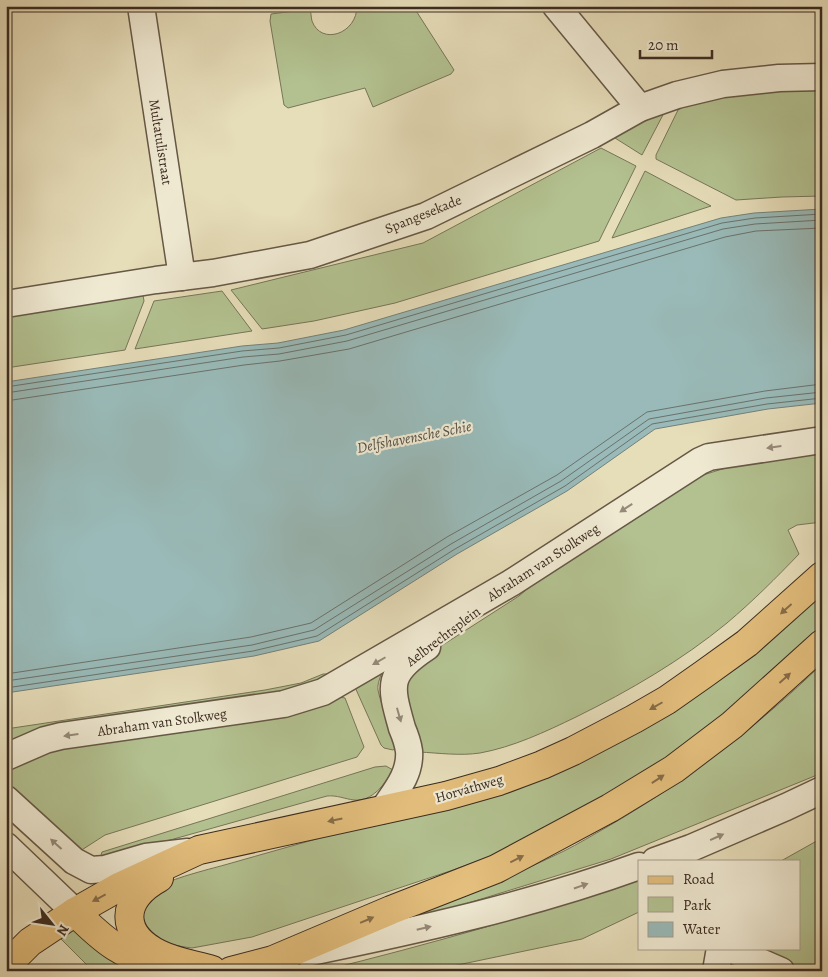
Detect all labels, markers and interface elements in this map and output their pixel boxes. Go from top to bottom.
scale bar [640,28,713,60]
text: 20 m [648,35,679,55]
street label: Multatulistraat [144,98,177,187]
street label: Spangesekade [382,190,464,238]
water label: Delfshavensche Schie [355,416,473,458]
one-way arrow [765,444,781,452]
one-way arrow [620,503,633,513]
street label: Abraham van Stolkweg [483,519,603,606]
street label: Aelbrechtsplein [401,602,485,671]
one-way arrow [779,604,792,615]
one-way arrow [371,657,386,665]
one-way arrow [779,672,791,684]
one-way arrow [649,702,662,711]
street label: Abraham van Stolkweg [95,704,228,741]
one-way arrow [395,707,403,722]
one-way arrow [62,731,78,739]
street label: Horváthweg [433,770,505,807]
one-way arrow [651,774,665,784]
one-way arrow [328,816,343,824]
one-way arrow [710,832,724,840]
one-way arrow [50,839,63,850]
one-way arrow [510,855,524,863]
legend [638,860,800,950]
text: Road [683,869,715,889]
one-way arrow [573,882,588,890]
one-way arrow [92,894,106,902]
text: Park [683,895,712,915]
north arrow [28,900,78,950]
one-way arrow [359,916,374,924]
text: Water [682,919,720,939]
text: N [52,921,74,939]
one-way arrow [416,924,431,932]

